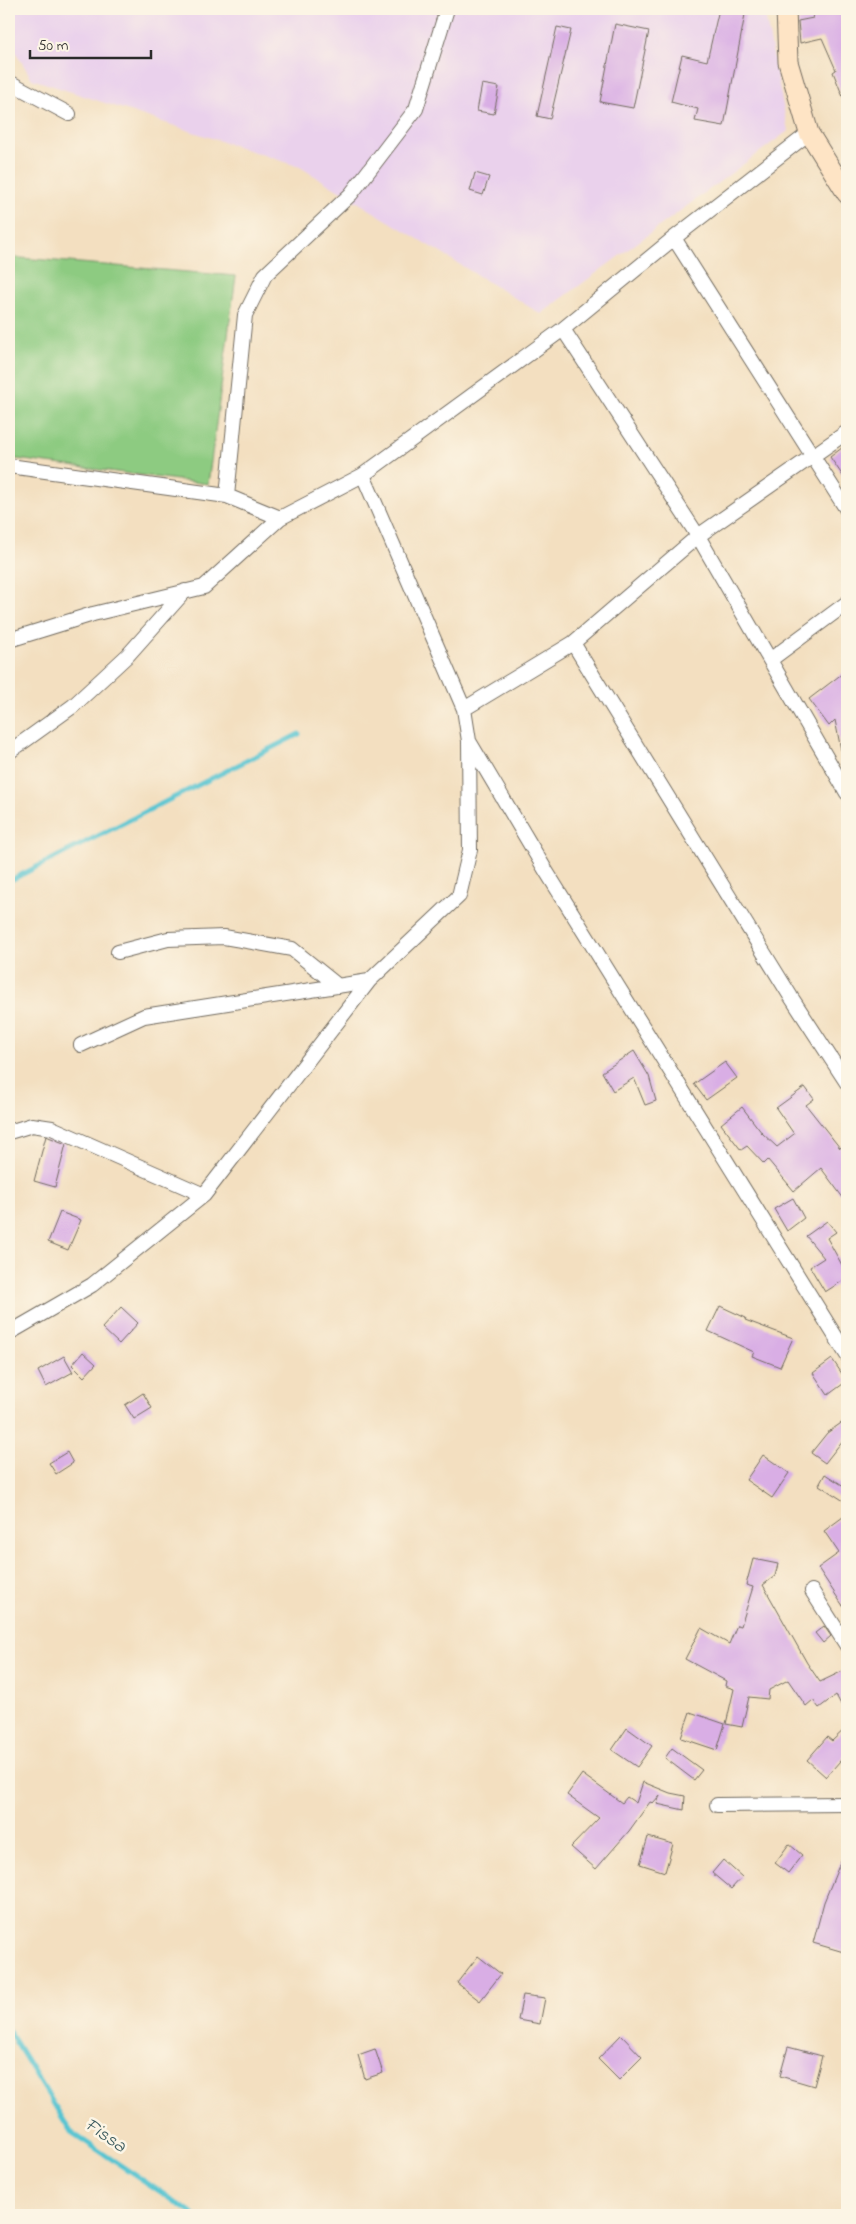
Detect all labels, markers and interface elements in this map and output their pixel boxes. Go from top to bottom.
scale bar [30,28,151,60]
text: 50 m [38,35,69,57]
water label: Fissa [79,2112,132,2160]

